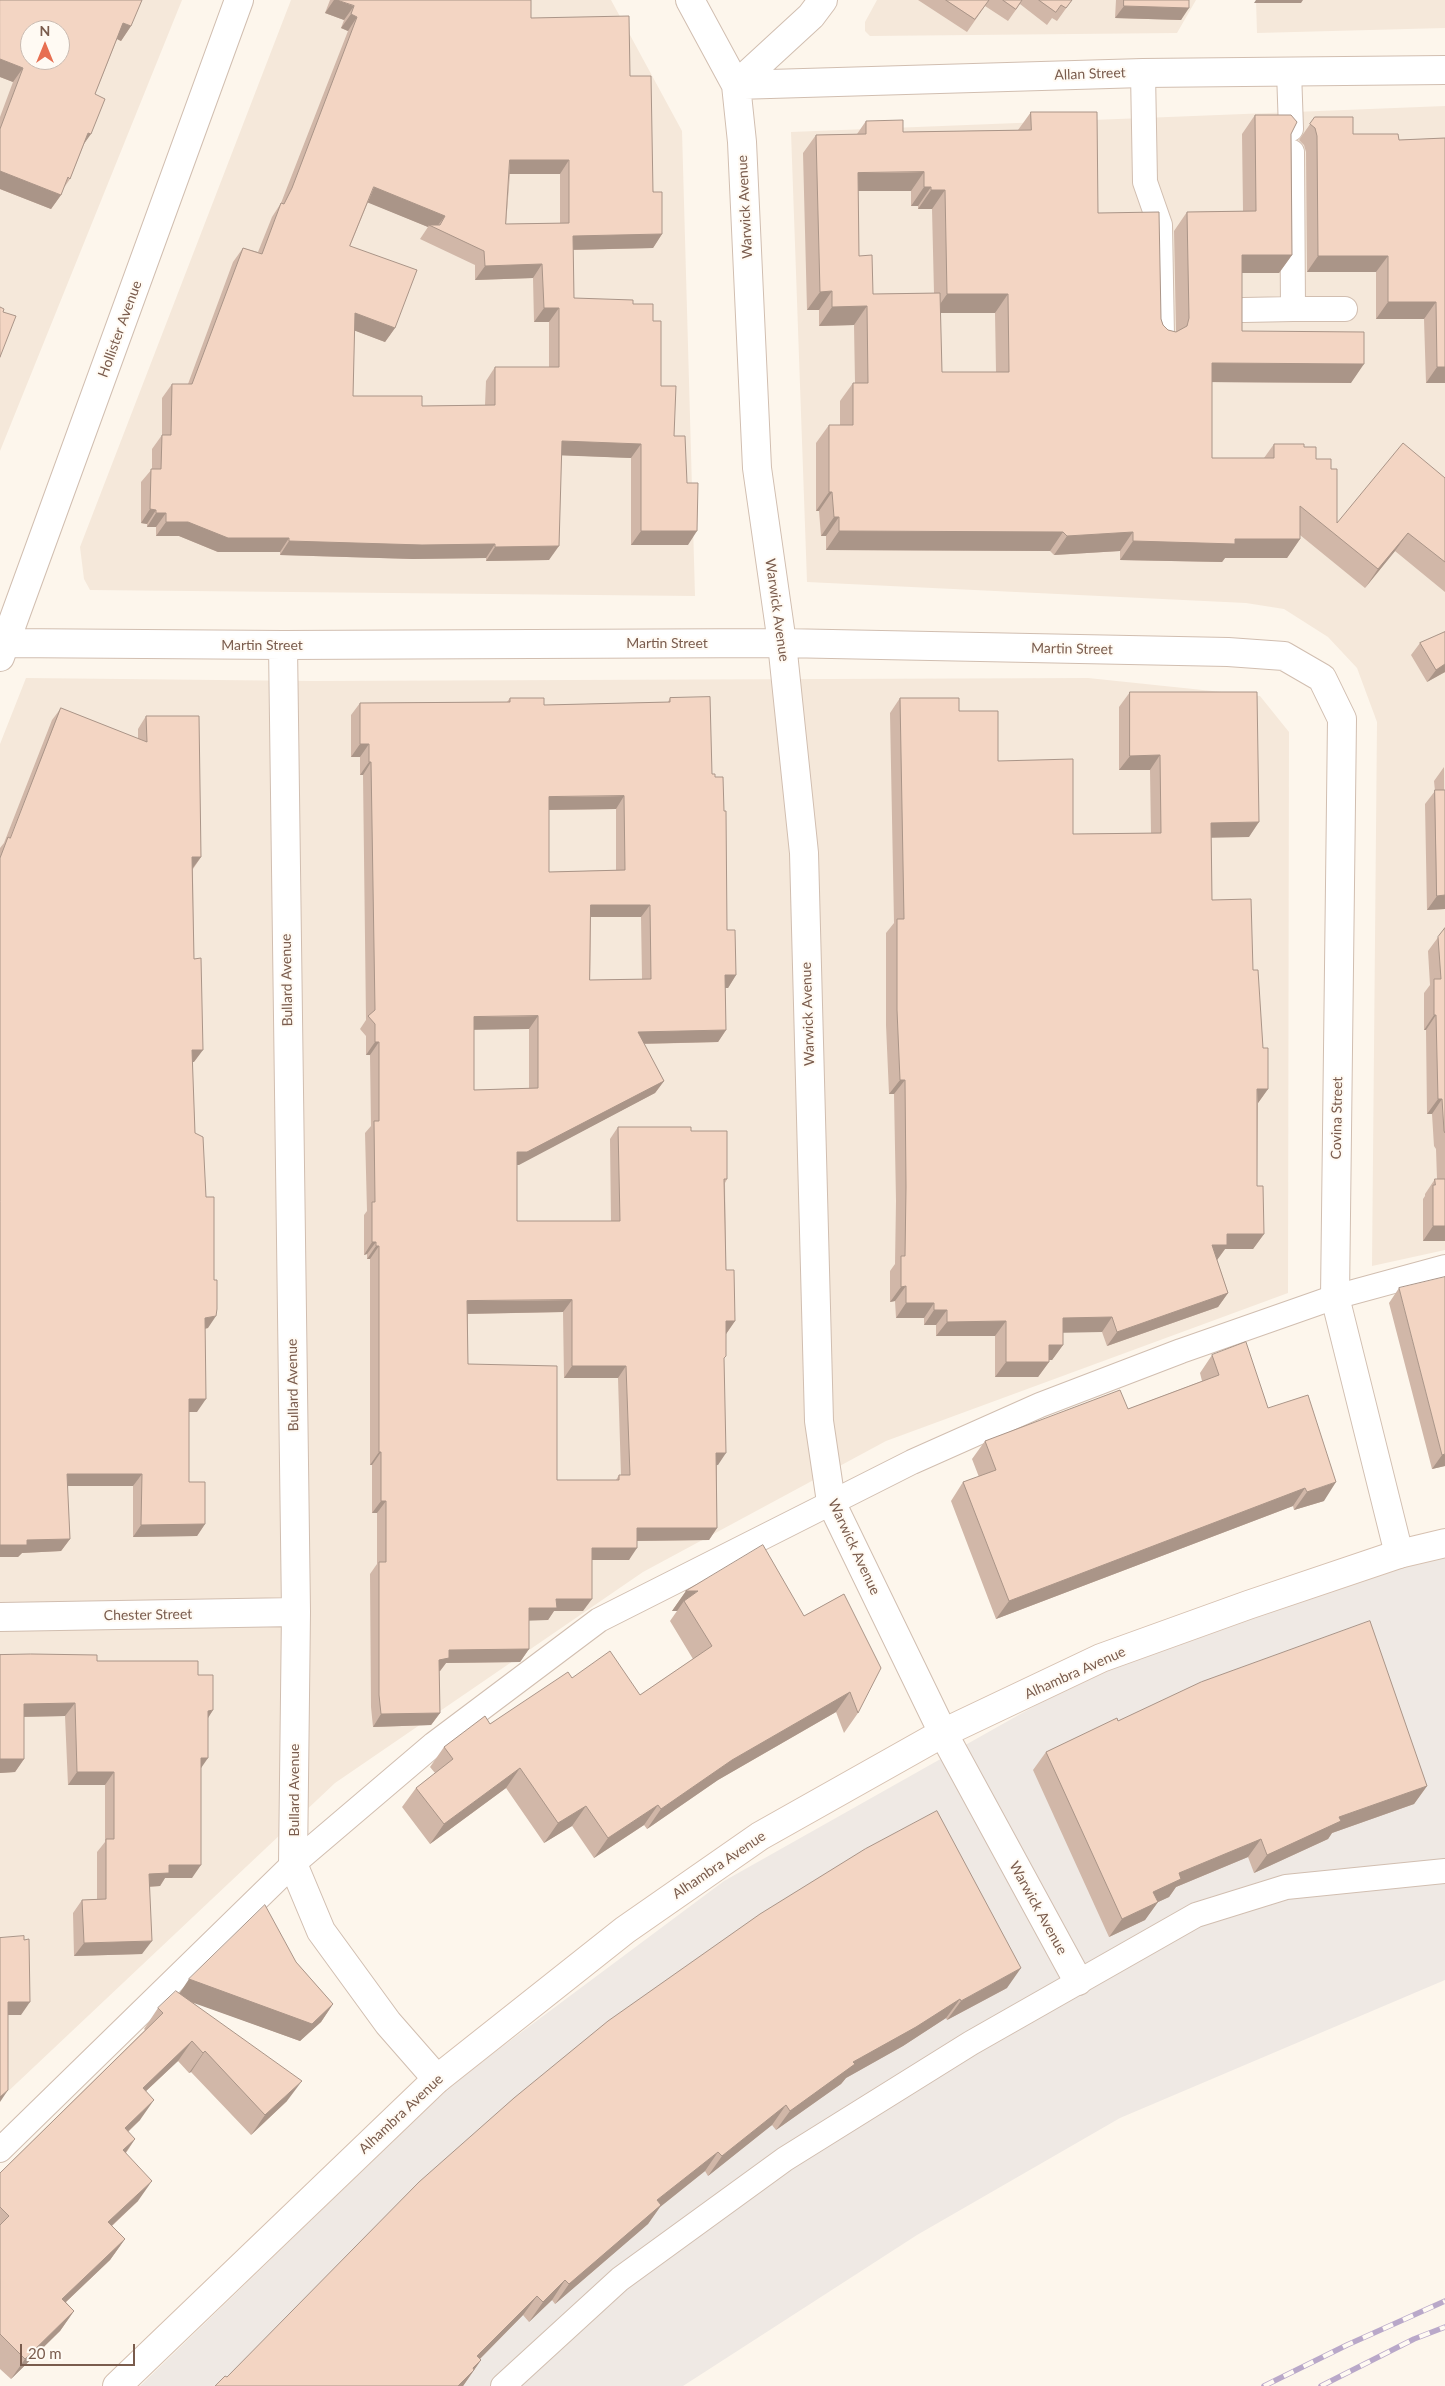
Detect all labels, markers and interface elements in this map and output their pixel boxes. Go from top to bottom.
north arrow [20,20,70,70]
text: N [40,22,50,39]
street label: Allan Street [1054,64,1126,84]
street label: Warwick Avenue [734,155,756,259]
street label: Hollister Avenue [95,278,145,380]
street label: Warwick Avenue [761,557,793,663]
street label: Martin Street [626,635,708,651]
street label: Martin Street [221,637,303,653]
street label: Martin Street [1031,640,1113,658]
street label: Bullard Avenue [278,933,296,1027]
street label: Warwick Avenue [798,962,818,1066]
street label: Covina Street [1328,1076,1346,1160]
street label: Bullard Avenue [284,1338,302,1432]
street label: Warwick Avenue [824,1496,884,1598]
street label: Chester Street [104,1606,192,1624]
street label: Alhambra Avenue [1022,1643,1128,1703]
street label: Bullard Avenue [286,1744,302,1836]
street label: Alhambra Avenue [669,1828,769,1902]
street label: Warwick Avenue [1005,1859,1071,1957]
street label: Alhambra Avenue [356,2071,446,2157]
scale bar [22,2334,138,2366]
text: 20 m [28,2344,62,2362]

